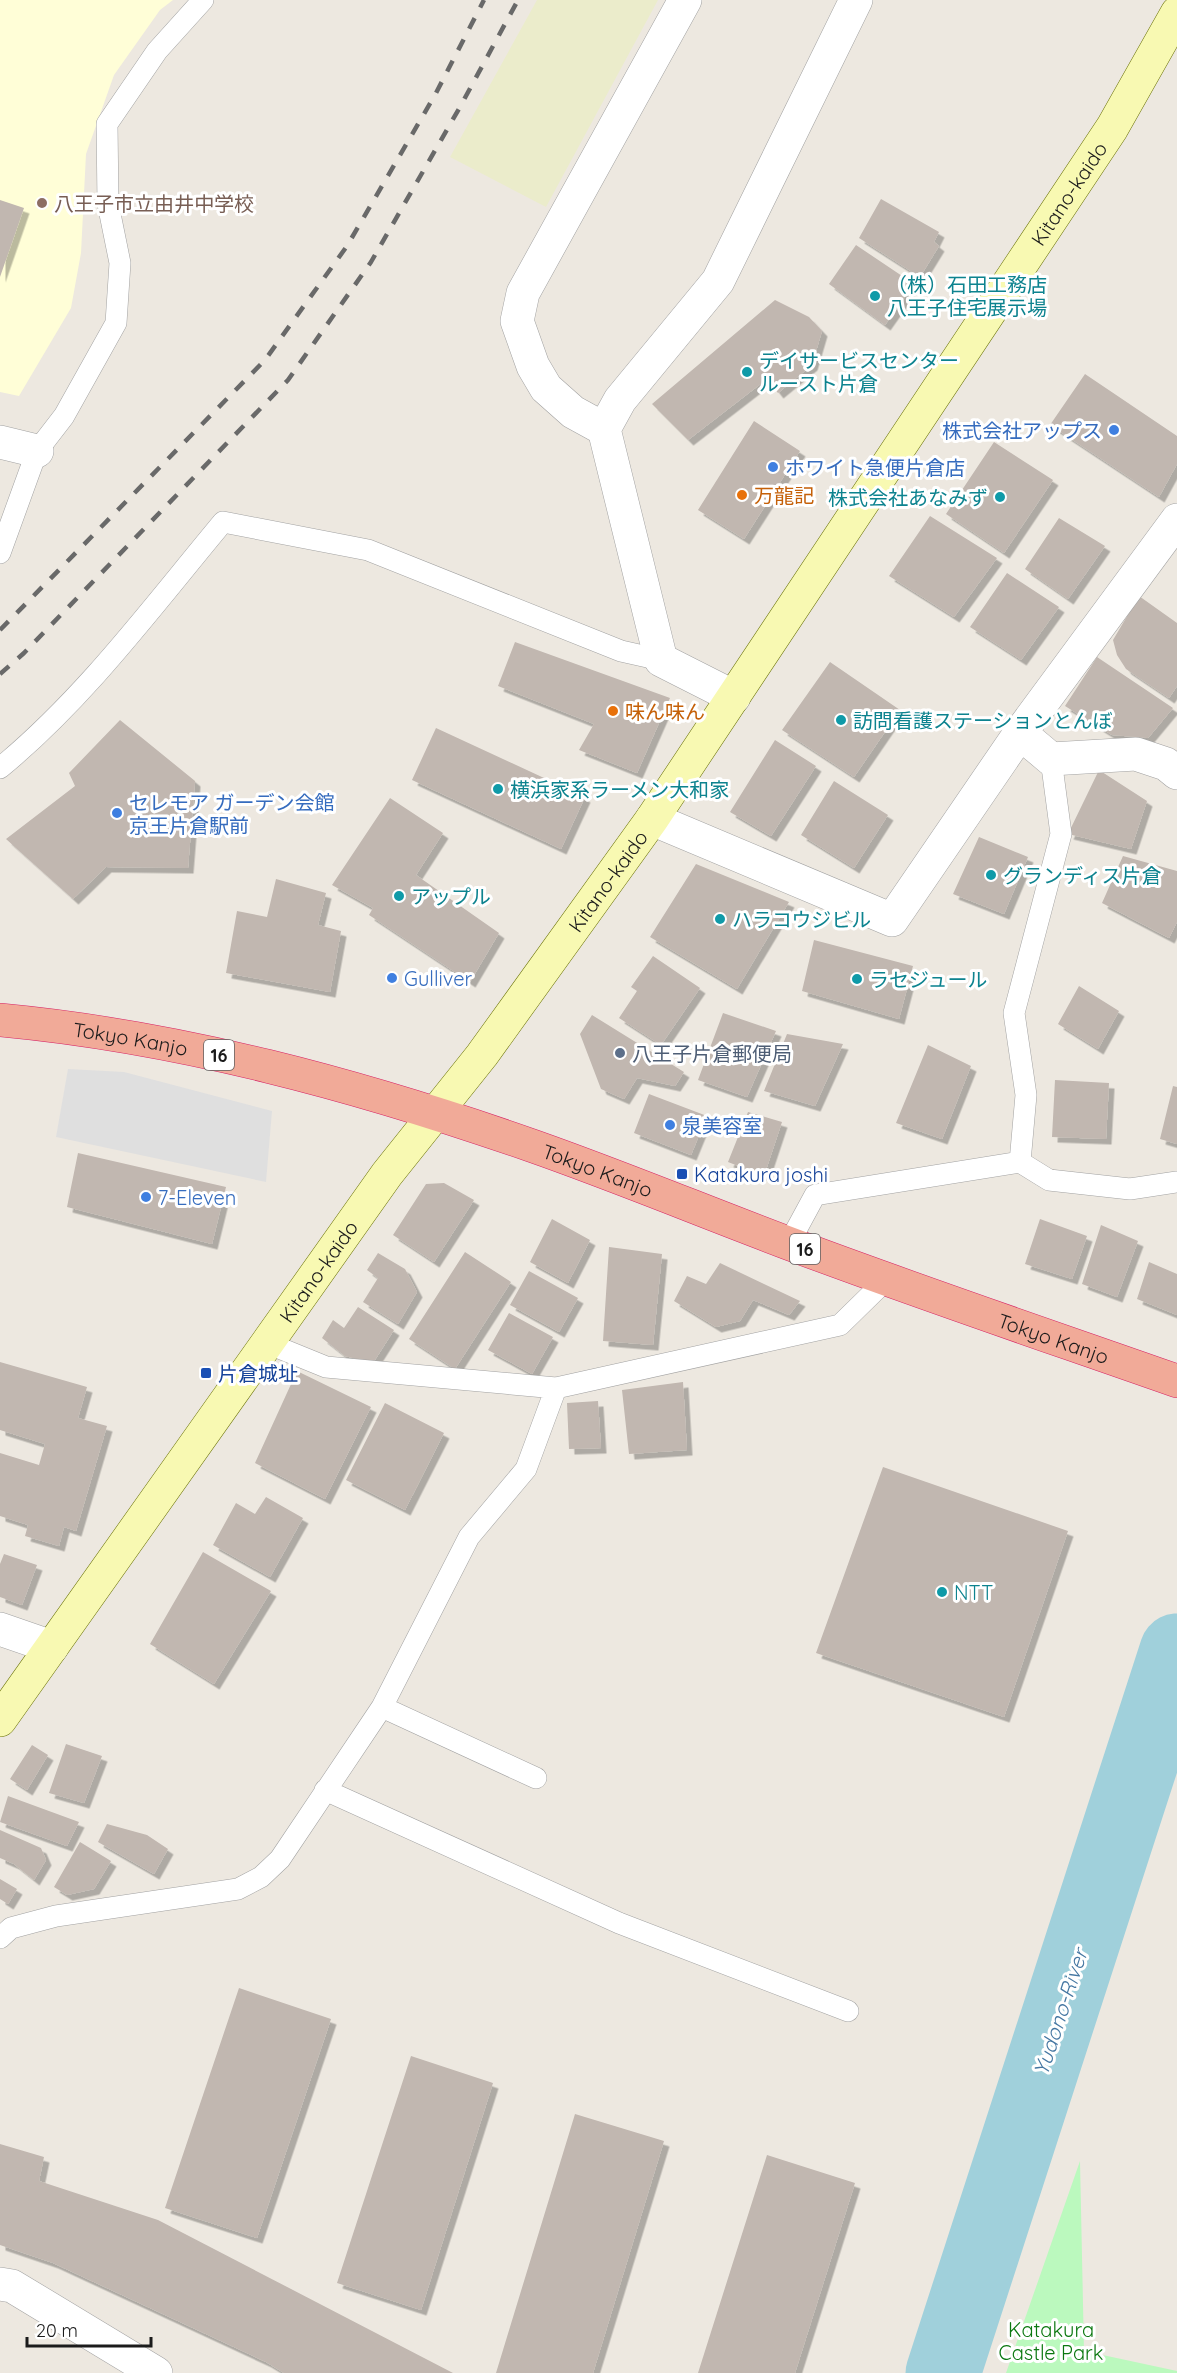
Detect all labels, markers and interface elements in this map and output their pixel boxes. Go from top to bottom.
street label: Kitano-kaido [1025,137,1112,250]
place label: 八王子市立由井中学校 [54,191,254,216]
marker: 八王子市立由井中学校 [35,196,49,210]
place label: （株）石田工務店 八王子住宅展示場 [887,272,1047,320]
marker: （株）石田工務店 八王子住宅展示場 [868,289,882,303]
place label: デイサービスセンター ルースト片倉 [759,348,959,396]
marker: デイサービスセンター ルースト片倉 [740,365,754,379]
place label: 株式会社アップス [942,418,1102,443]
marker: 株式会社アップス [1107,423,1121,437]
place label: ホワイト急便片倉店 [785,455,965,480]
marker: ホワイト急便片倉店 [766,460,780,474]
place label: 万龍記 [754,483,814,508]
place label: 株式会社あなみず [828,485,988,510]
marker: 万龍記 [735,488,749,502]
marker: 株式会社あなみず [993,490,1007,504]
place label: 味ん味ん [625,699,705,724]
marker: 味ん味ん [606,704,620,718]
place label: 訪問看護ステーションとんぼ [853,708,1113,733]
marker: 訪問看護ステーションとんぼ [834,713,848,727]
place label: 横浜家系ラーメン大和家 [510,777,729,802]
marker: 横浜家系ラーメン大和家 [491,782,505,796]
place label: セレモア ガーデン会館 京王片倉駅前 [129,790,334,838]
marker: セレモア ガーデン会館 京王片倉駅前 [110,806,124,820]
street label: Kitano-kaido [562,825,652,937]
place label: グランディス片倉 [1003,863,1162,888]
marker: グランディス片倉 [984,868,998,882]
place label: アップル [411,884,491,909]
marker: アップル [392,889,406,903]
place label: ハラコウジビル [732,907,871,932]
marker: ハラコウジビル [713,912,727,926]
place label: Gulliver [404,966,473,991]
place label: ラセジュール [869,967,988,992]
marker: Gulliver [385,971,399,985]
marker: ラセジュール [850,972,864,986]
street label: Tokyo Kanjo [72,1016,190,1061]
road number: 16 [204,1040,234,1070]
place label: 八王子片倉郵便局 [632,1041,792,1066]
marker: 八王子片倉郵便局 [613,1046,627,1060]
place label: 泉美容室 [682,1113,762,1138]
marker: 泉美容室 [663,1118,677,1132]
street label: Tokyo Kanjo [539,1138,656,1202]
place label: Katakura joshi [694,1162,828,1187]
marker: Katakura joshi [675,1167,689,1181]
place label: 7-Eleven [158,1185,236,1210]
marker: 7-Eleven [139,1190,153,1204]
street label: Kitano-kaido [273,1215,363,1327]
road number: 16 [790,1234,820,1264]
street label: Tokyo Kanjo [995,1307,1112,1369]
place label: 片倉城址 [218,1361,298,1386]
marker: 片倉城址 [199,1366,213,1380]
place label: NTT [954,1580,993,1605]
marker: NTT [935,1585,949,1599]
water label: Yudono-River [1027,1943,1094,2078]
scale bar [27,2310,152,2348]
park label: Katakura Castle Park [999,2317,1103,2365]
text: 20 m [36,2319,78,2342]

